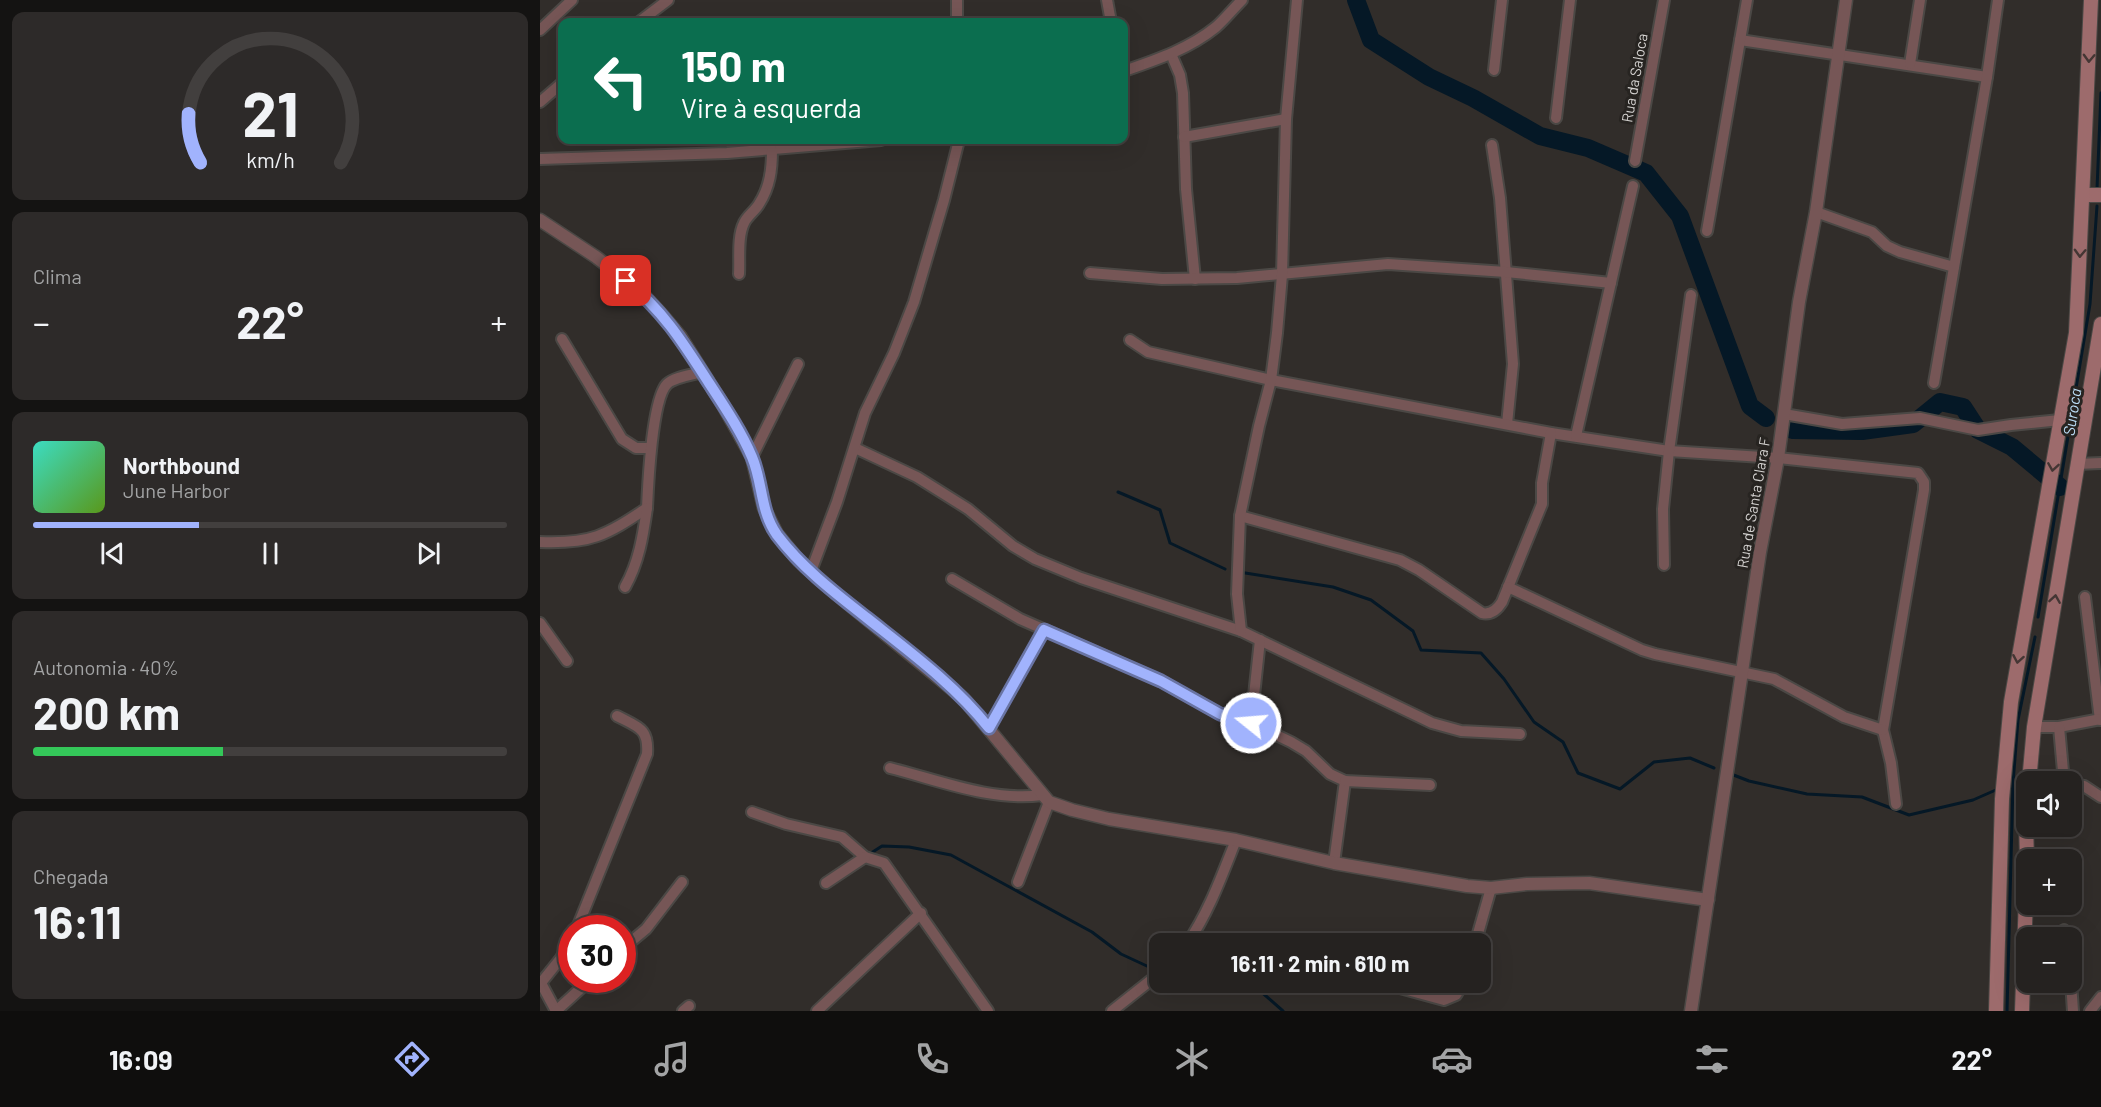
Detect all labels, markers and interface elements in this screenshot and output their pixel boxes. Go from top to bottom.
street label: Rua da Saloca [1617,32,1651,124]
text: 150 m [681,40,786,90]
icon: left [582,42,660,120]
one-way arrow [2083,54,2095,63]
text: 21 [242,75,298,149]
text: Vire à esquerda [681,91,862,123]
text: km/h [246,147,294,172]
one-way arrow [2074,249,2087,258]
pin [600,255,651,306]
text: Clima [33,264,82,288]
icon: arrive [609,264,642,297]
text: 22° [236,294,304,348]
text: − [33,302,50,342]
text: + [490,302,507,342]
water label: Suroca [2058,387,2085,437]
street label: Rua de Santa Clara F [1733,436,1773,570]
text: Northbound [123,452,240,478]
one-way arrow [2047,462,2060,472]
text: June Harbor [123,478,230,502]
icon: previous [96,537,129,570]
icon: pause [254,537,287,570]
icon: next [412,537,445,570]
one-way arrow [2049,594,2061,604]
one-way arrow [2013,654,2025,664]
text: Autonomia · 40% [33,655,179,679]
text: 200 km [33,685,180,739]
position arrow [1219,691,1283,755]
map controls [2016,771,2082,993]
button: sound [2016,771,2082,837]
button: + [2016,849,2082,915]
text: Chegada [33,864,109,888]
text: 16:11 [33,894,122,948]
speed limit sign: 30 [558,915,636,993]
button: − [2016,927,2082,993]
text: 16:11 · 2 min · 610 m [1231,950,1409,976]
icon: directions [391,1038,433,1080]
icon: music [651,1038,693,1080]
icon: phone [911,1038,953,1080]
icon: climate [1171,1038,1213,1080]
icon: car [1431,1038,1473,1080]
icon: filters [1691,1038,1733,1080]
text: 16:09 [109,1043,173,1075]
text: 22° [1951,1043,1992,1075]

